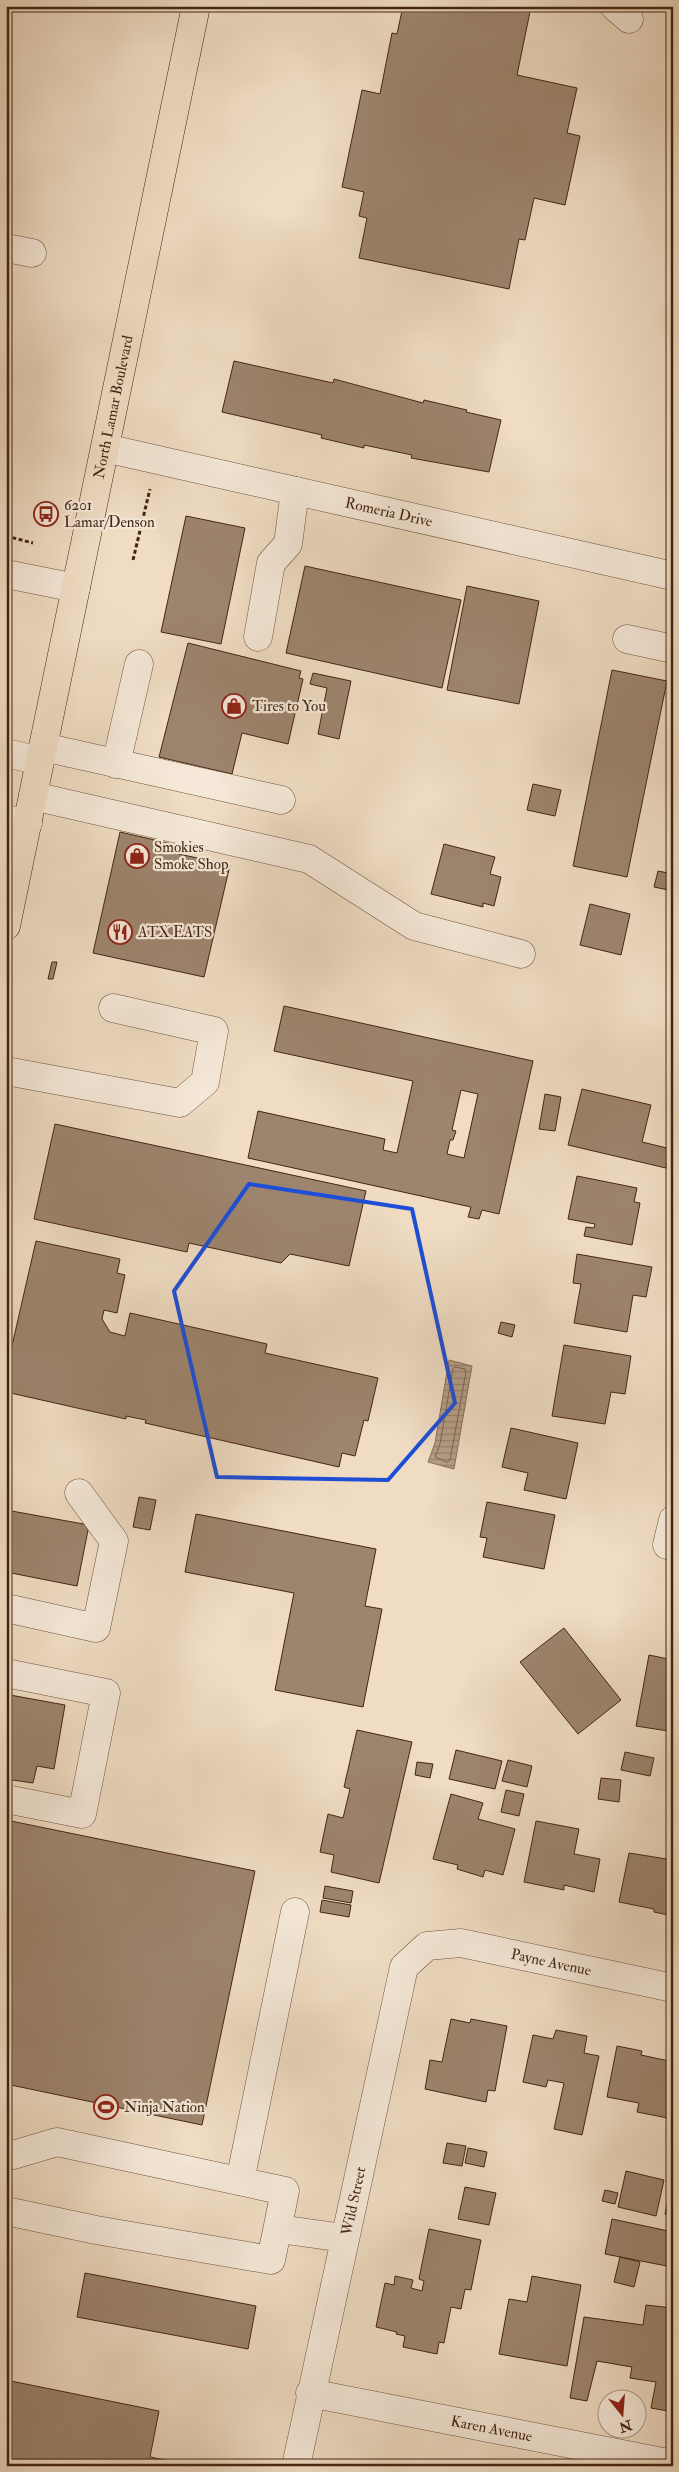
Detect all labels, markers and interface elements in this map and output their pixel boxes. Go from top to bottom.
street label: North Lamar Boulevard [90,333,138,480]
street label: Romeria Drive [343,493,434,532]
place label: 6201 Lamar/Denson [64,496,155,532]
bus stop icon: 6201 Lamar/Denson [33,501,59,527]
shop icon: Tires to You [221,693,247,719]
place label: Tires to You [252,697,326,716]
place label: Smokies Smoke Shop [154,838,229,875]
shop icon: Smokies Smoke Shop [124,843,150,869]
restaurant icon: ATX EATS [107,919,133,945]
place label: ATX EATS [137,923,212,942]
street label: Payne Avenue [509,1945,593,1980]
sports icon: Ninja Nation [93,2094,119,2120]
place label: Ninja Nation [124,2098,205,2117]
street label: Wild Street [337,2165,371,2238]
north arrow [596,2390,646,2440]
street label: Karen Avenue [449,2412,534,2446]
text: N [617,2416,635,2436]

